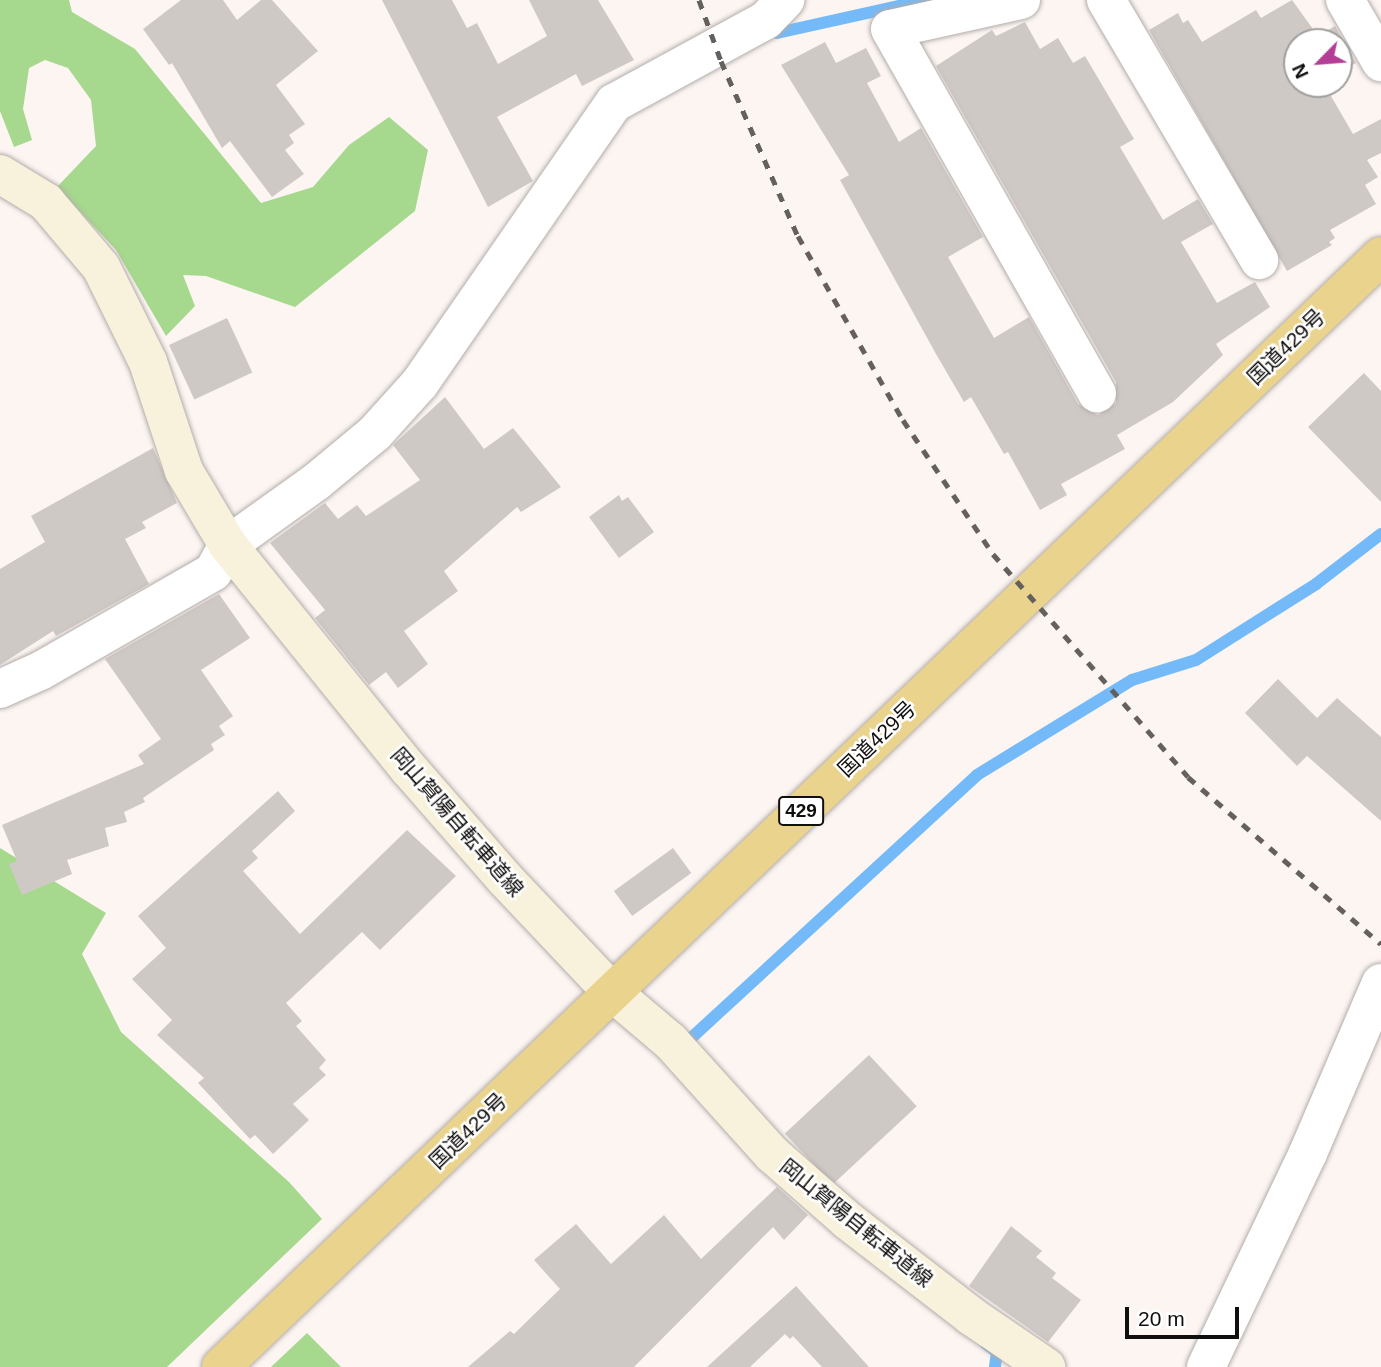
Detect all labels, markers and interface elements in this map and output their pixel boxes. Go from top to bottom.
north arrow [1283,28,1353,98]
text: N [1288,61,1313,82]
street label: 国道429号 [1242,304,1330,390]
street label: 国道429号 [833,696,921,782]
street label: 岡山賀陽自転車道線 [385,742,529,902]
road number: 429 [776,796,826,826]
street label: 国道429号 [424,1088,512,1174]
street label: 岡山賀陽自転車道線 [775,1154,937,1292]
scale bar [1129,1294,1243,1338]
text: 20 m [1138,1307,1185,1330]

